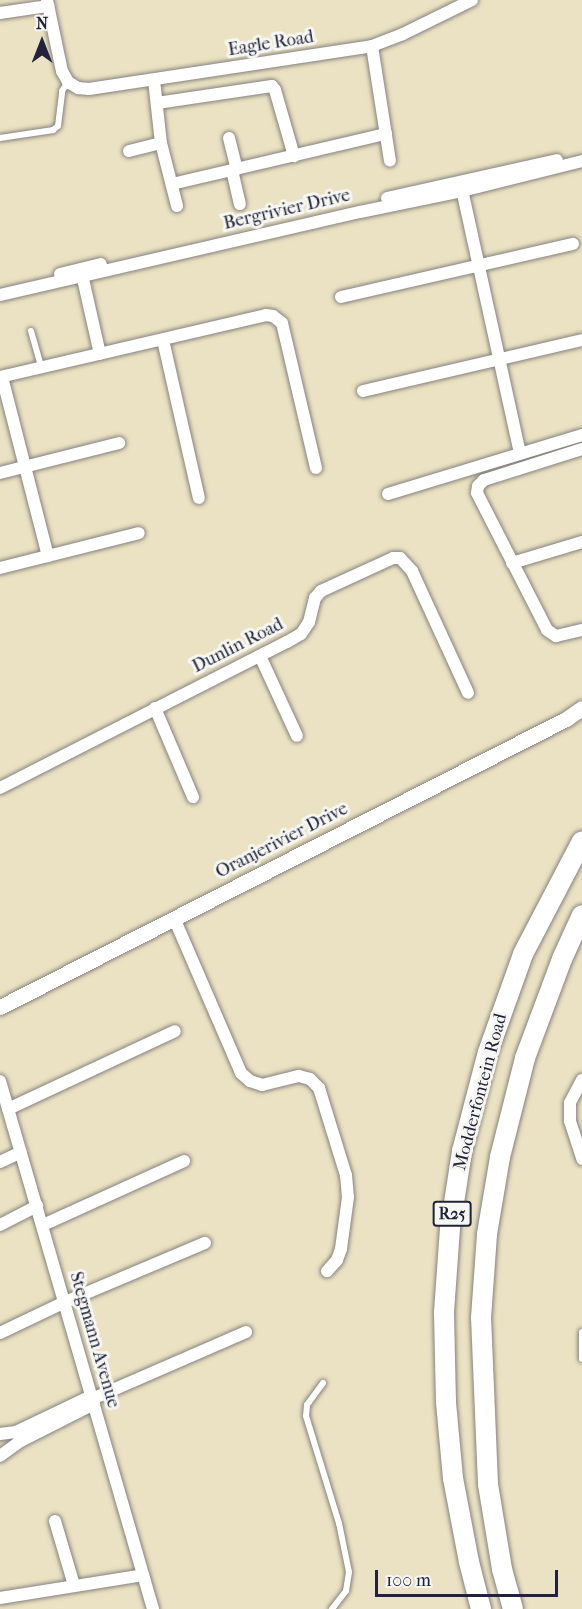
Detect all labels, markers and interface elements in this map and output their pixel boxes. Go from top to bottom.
north arrow [12,12,72,72]
text: N [36,14,48,33]
street label: Eagle Road [227,27,315,61]
street label: Bergrivier Drive [222,185,352,235]
street label: Dunlin Road [189,614,287,678]
street label: Oranjerivier Drive [212,798,352,884]
street label: Modderfontein Road [450,1011,512,1173]
road number: R25 [432,1201,472,1227]
street label: Stegmann Avenue [64,1270,124,1410]
scale bar [378,1558,561,1596]
text: 100 m [386,1570,431,1591]

